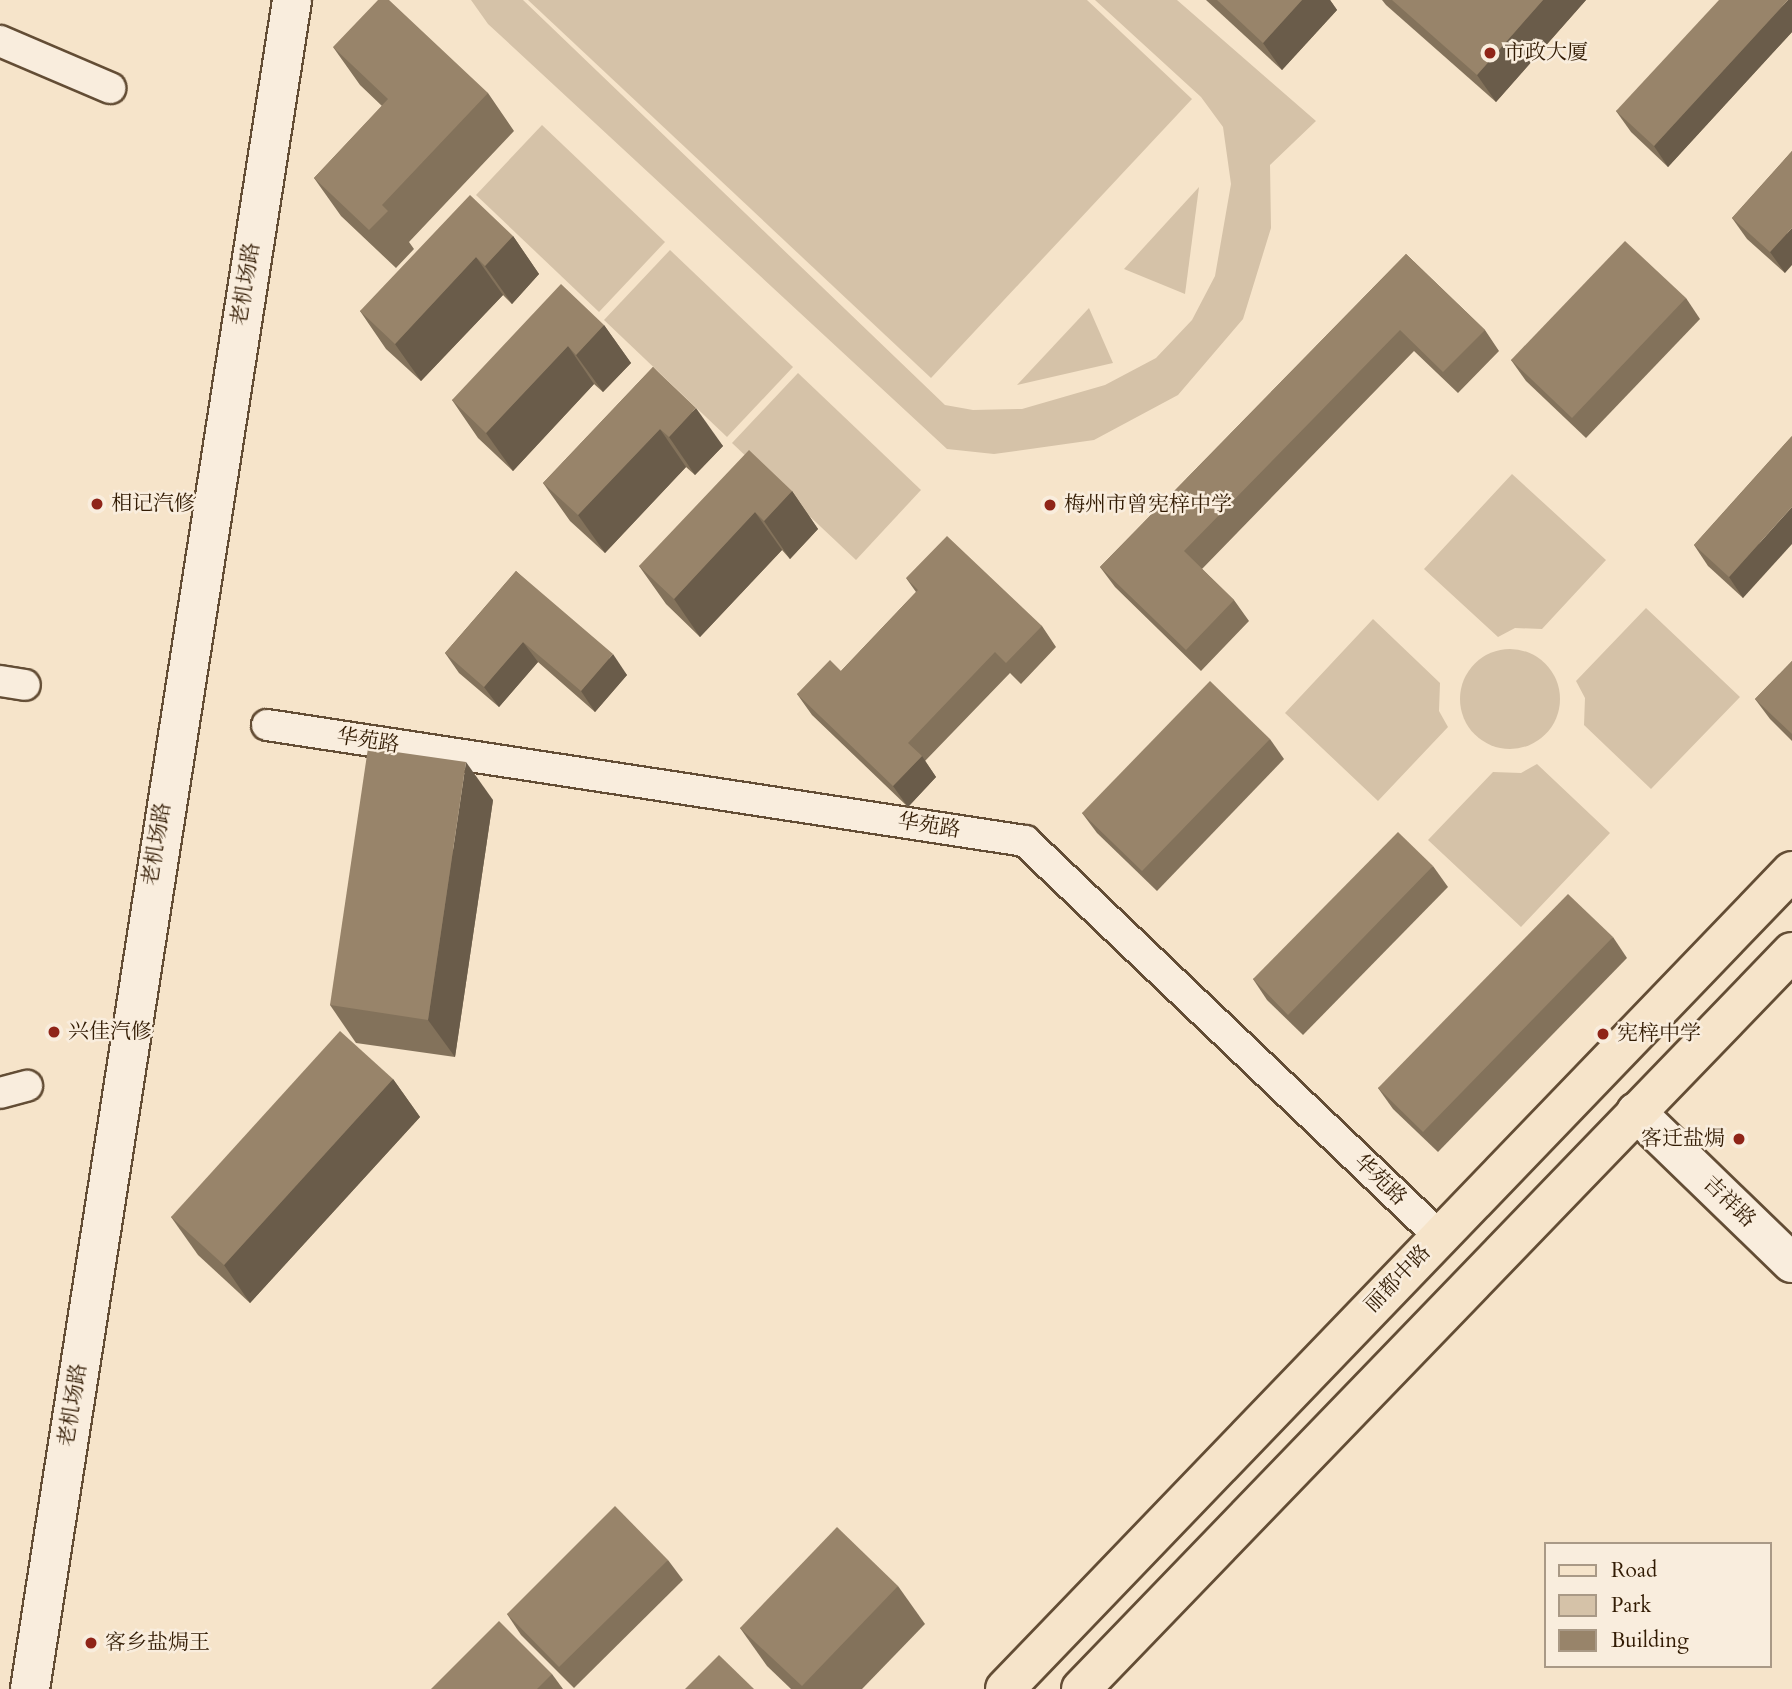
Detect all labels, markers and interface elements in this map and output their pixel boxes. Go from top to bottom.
place label: 市政大厦 [1504,40,1588,66]
marker: 市政大厦 [1482,45,1498,61]
street label: 老机场路 [227,241,265,327]
place label: 相记汽修 [111,491,195,517]
place label: 梅州市曾宪梓中学 [1064,492,1232,518]
marker: 相记汽修 [89,496,105,512]
marker: 梅州市曾宪梓中学 [1042,497,1058,513]
street label: 华苑路 [335,724,401,758]
street label: 老机场路 [138,801,176,887]
street label: 华苑路 [896,809,962,843]
place label: 兴佳汽修 [68,1019,152,1045]
place label: 宪梓中学 [1617,1021,1701,1047]
marker: 兴佳汽修 [46,1024,62,1040]
marker: 宪梓中学 [1595,1026,1611,1042]
place label: 客迁盐焗 [1641,1126,1725,1152]
marker: 客迁盐焗 [1731,1131,1747,1147]
street label: 华苑路 [1349,1149,1411,1211]
street label: 吉祥路 [1698,1171,1760,1233]
street label: 丽都中路 [1360,1240,1436,1318]
street label: 老机场路 [54,1362,92,1448]
legend [1544,1542,1771,1668]
text: Road [1611,1556,1657,1585]
text: Park [1611,1591,1651,1620]
text: Building [1611,1626,1689,1655]
place label: 客乡盐焗王 [105,1630,210,1656]
marker: 客乡盐焗王 [83,1635,99,1651]

